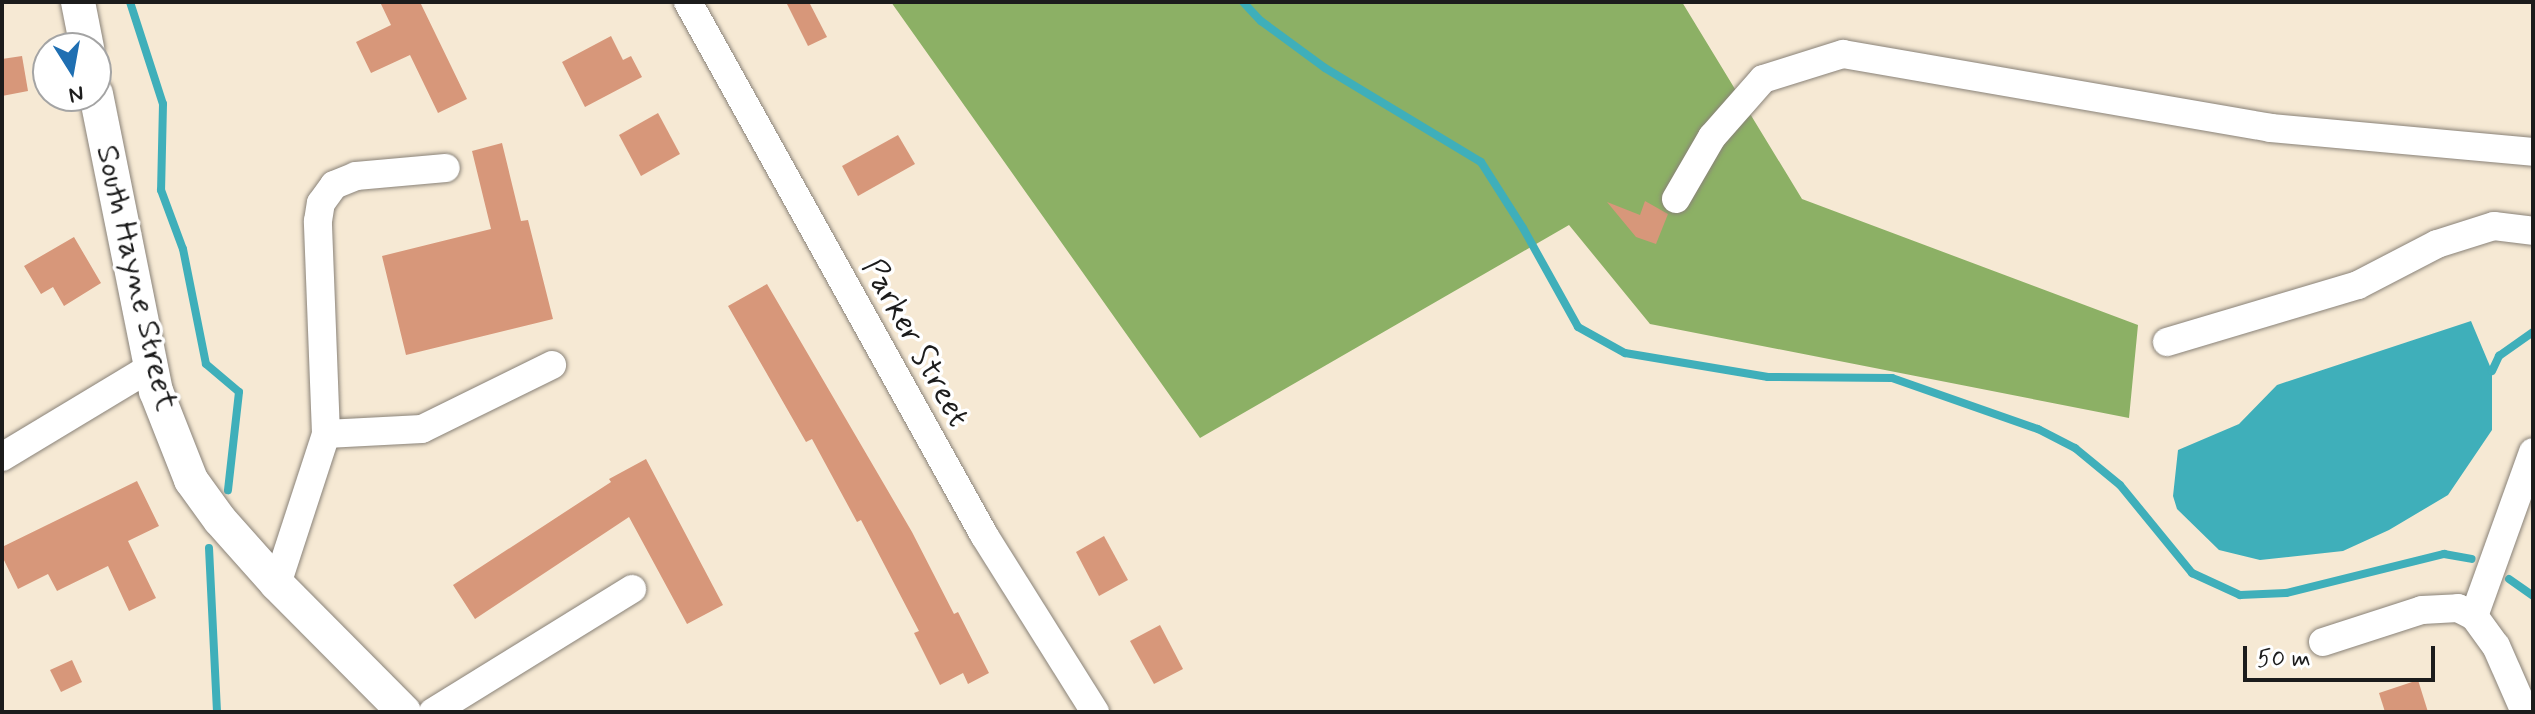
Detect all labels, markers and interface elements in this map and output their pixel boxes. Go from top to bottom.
north arrow [32,32,112,112]
text: N [66,78,86,109]
street label: South Hayne Street [87,141,185,415]
street label: Parker Street [852,250,978,436]
scale bar [2247,630,2439,680]
text: 50 m [2257,644,2311,675]

